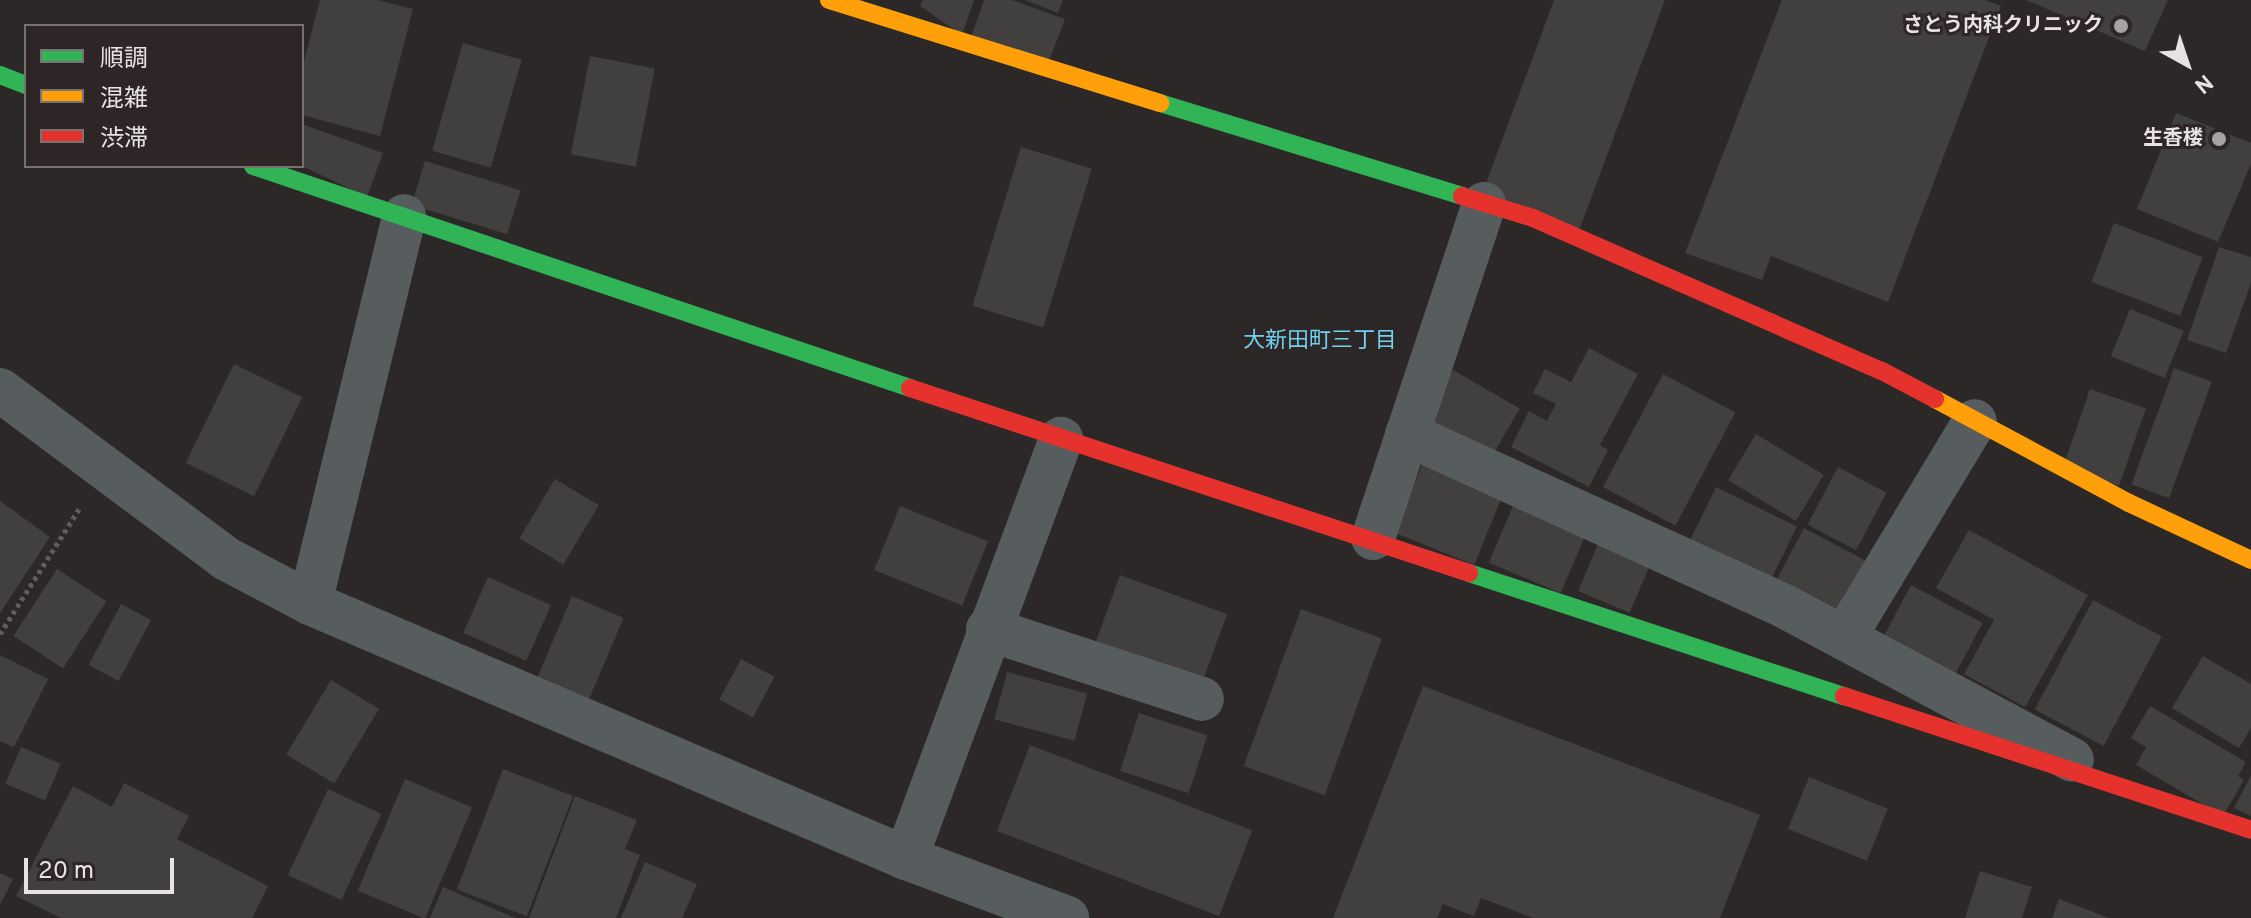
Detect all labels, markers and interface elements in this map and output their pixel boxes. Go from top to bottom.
place label: さとう内科クリニック [1903,14,2103,38]
marker: さとう内科クリニック [2110,15,2132,37]
legend [24,24,304,168]
north arrow [2147,24,2227,104]
text: 順調 [100,45,148,75]
text: N [2188,67,2217,98]
text: 混雑 [100,85,148,115]
text: 渋滞 [100,125,148,155]
place label: 生香楼 [2143,127,2203,151]
marker: 生香楼 [2210,130,2228,148]
district label: 大新田町三丁目 [1243,329,1397,355]
scale bar [28,842,178,892]
text: 20 m [38,857,94,887]

